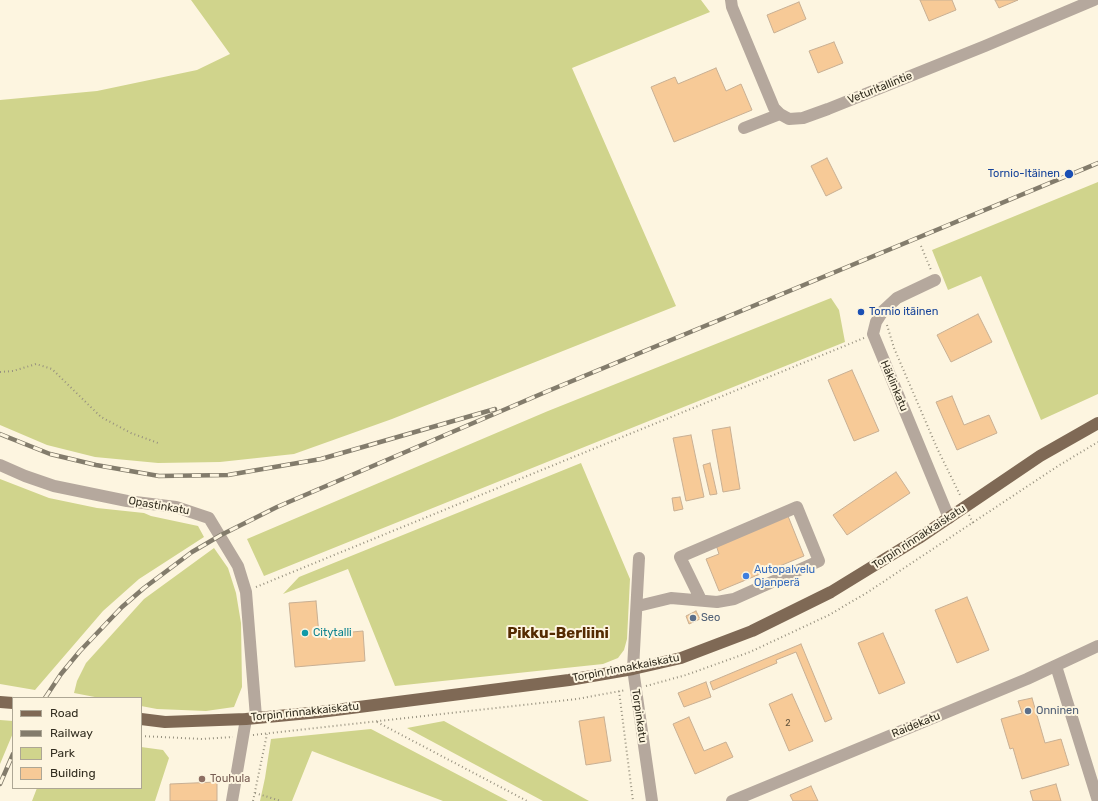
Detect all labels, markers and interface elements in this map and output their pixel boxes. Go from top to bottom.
street label: Veturitallintie [846,69,914,107]
place label: Tornio-Itäinen [988,167,1060,181]
marker: Tornio-Itäinen [1063,168,1075,180]
place label: Tornio itäinen [869,305,938,319]
marker: Tornio itäinen [856,307,866,317]
street label: Häklinkatu [877,359,911,413]
street label: Opastinkatu [127,494,191,518]
street label: Torpin rinnakkaiskatu [870,502,968,572]
place label: Autopalvelu Ojanperä [754,563,815,589]
marker: Autopalvelu Ojanperä [741,571,751,581]
place label: Seo [701,611,720,625]
marker: Seo [688,613,698,623]
district label: Pikku-Berliini [507,625,609,643]
place label: Citytalli [313,626,352,640]
marker: Citytalli [300,628,310,638]
street label: Torpin rinnakkaiskatu [571,651,681,685]
street label: Torpinkatu [629,688,649,744]
legend [12,697,142,789]
street label: Torpin rinnakkaiskatu [250,700,360,724]
place label: Onninen [1036,704,1079,718]
text: Road [50,706,78,720]
marker: Onninen [1023,706,1033,716]
street label: Raidekatu [890,709,942,741]
house number: 2 [785,718,791,728]
text: Railway [50,726,93,740]
text: Park [50,746,75,760]
text: Building [50,766,96,780]
place label: Touhula [210,772,250,786]
marker: Touhula [197,774,207,784]

